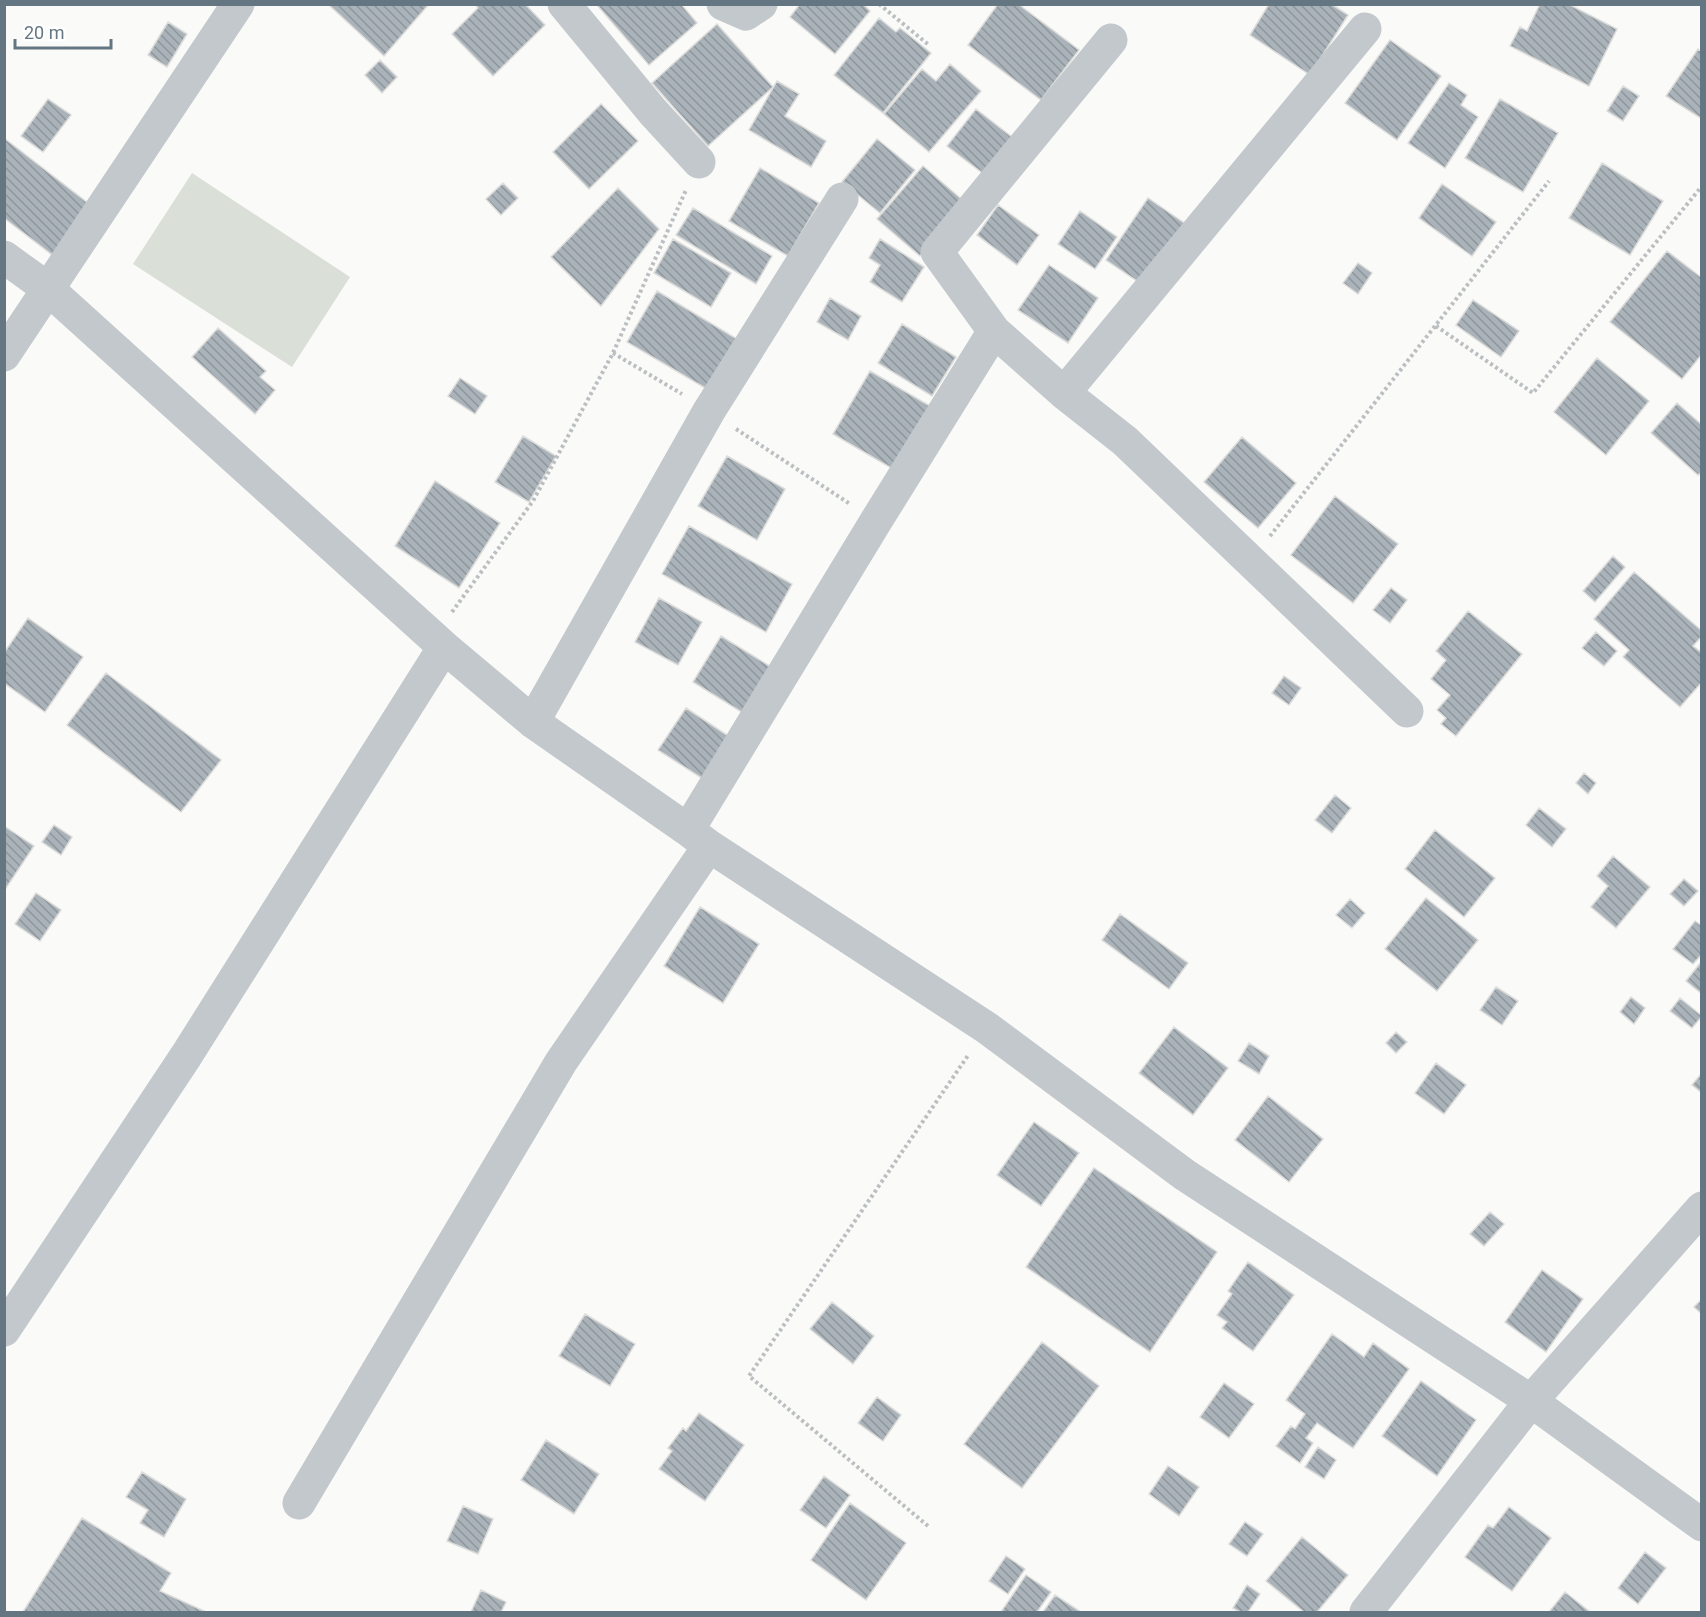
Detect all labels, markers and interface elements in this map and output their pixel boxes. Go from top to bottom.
scale bar [15,12,111,50]
text: 20 m [24,22,64,43]

